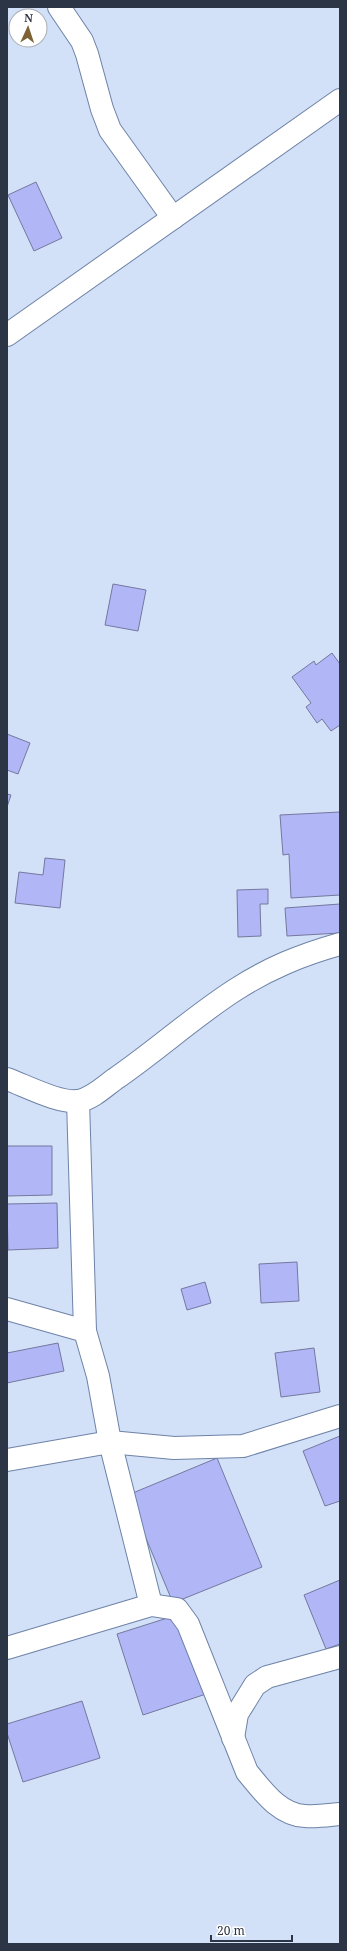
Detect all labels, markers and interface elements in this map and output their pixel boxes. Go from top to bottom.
north arrow [8,8,48,48]
text: N [24,10,34,25]
scale bar [211,1917,292,1943]
text: 20 m [217,1922,245,1939]

